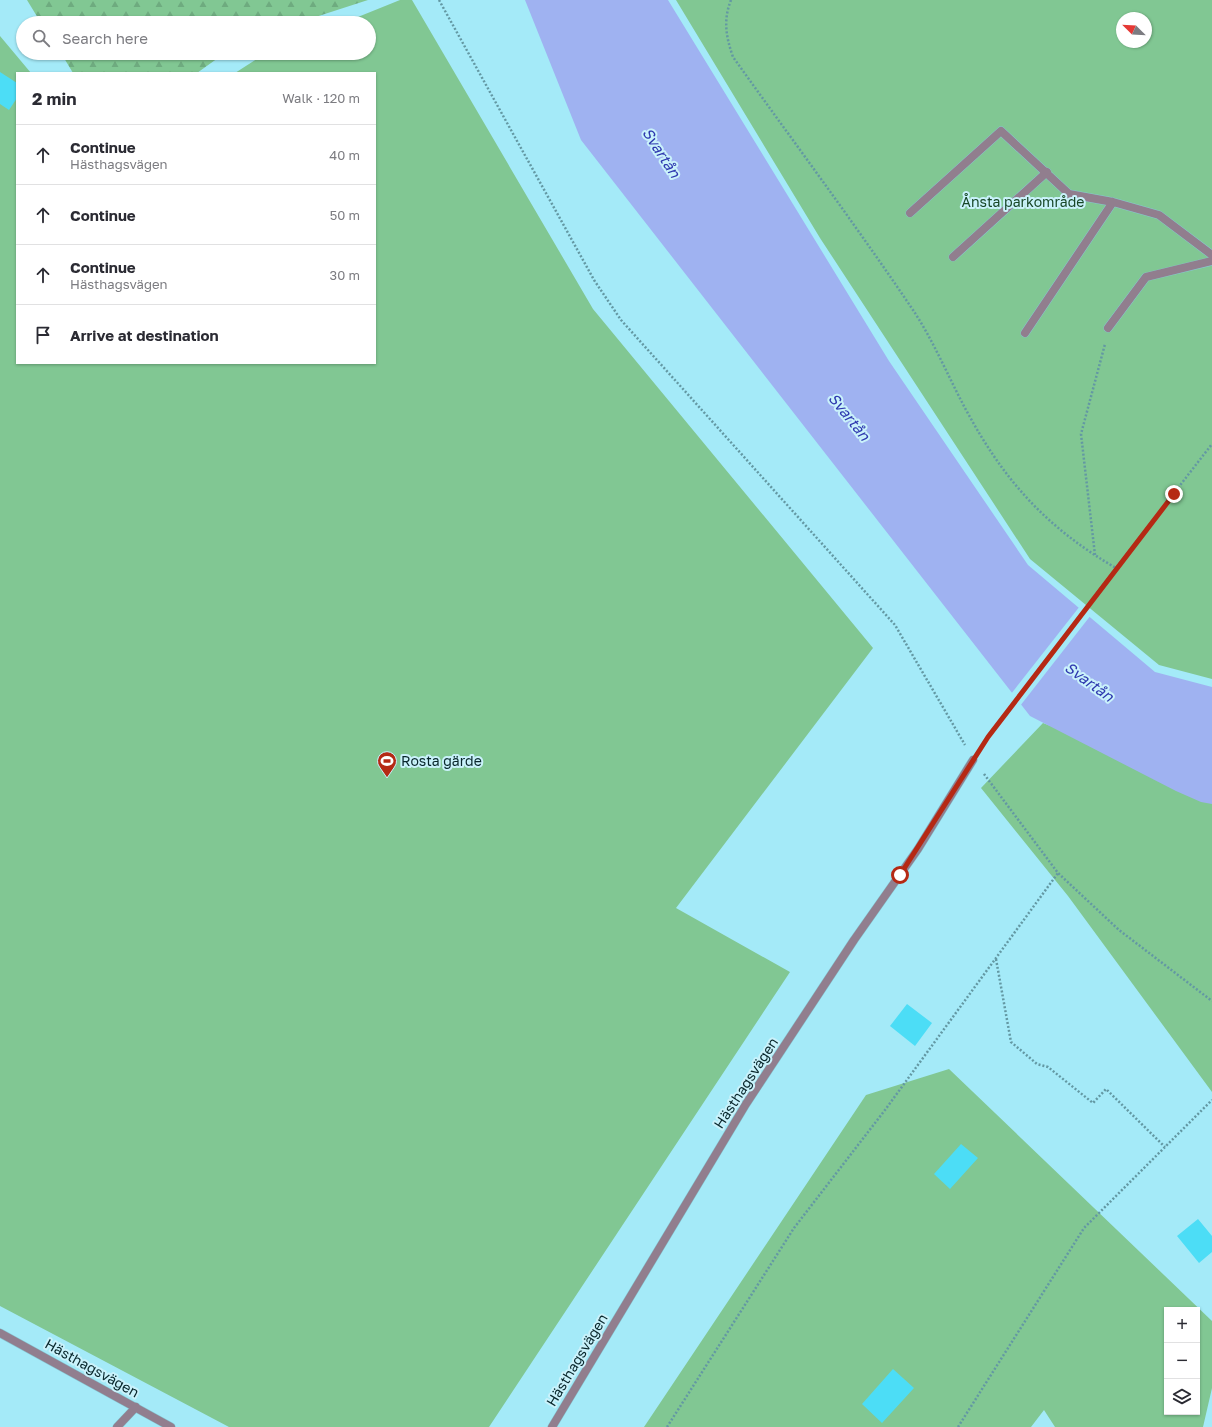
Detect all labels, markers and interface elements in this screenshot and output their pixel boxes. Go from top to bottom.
north arrow [1116,12,1152,48]
search box [16,16,376,60]
icon: search [30,27,52,49]
text: Search here [62,29,148,47]
text: 2 min [32,88,76,109]
text: Walk · 120 m [282,90,360,106]
water label: Svartån [639,124,685,181]
text: Continue [70,138,136,156]
icon: ahead [32,144,54,166]
text: 40 m [329,147,360,163]
text: Hästhagsvägen [70,156,167,172]
park label: Ånsta parkområde [962,193,1084,210]
icon: ahead [32,204,54,226]
text: Continue [70,206,136,224]
text: 50 m [330,207,360,223]
text: Continue [70,258,136,276]
icon: ahead [32,264,54,286]
text: 30 m [330,267,360,283]
text: Hästhagsvägen [70,276,167,292]
icon: arrive [32,324,54,346]
text: Arrive at destination [70,326,219,344]
water label: Svartån [825,389,875,444]
route end [1165,485,1183,503]
water label: Svartån [1062,658,1118,705]
sports icon: Rosta gärde [376,750,398,778]
place label: Rosta gärde [401,752,482,769]
route start [891,866,909,884]
street label: Hästhagsvägen [710,1034,781,1131]
map controls [1164,1307,1200,1415]
button: + [1164,1307,1200,1343]
street label: Hästhagsvägen [542,1310,611,1409]
street label: Hästhagsvägen [42,1335,142,1400]
button: − [1164,1343,1200,1379]
button: layers [1164,1379,1200,1415]

